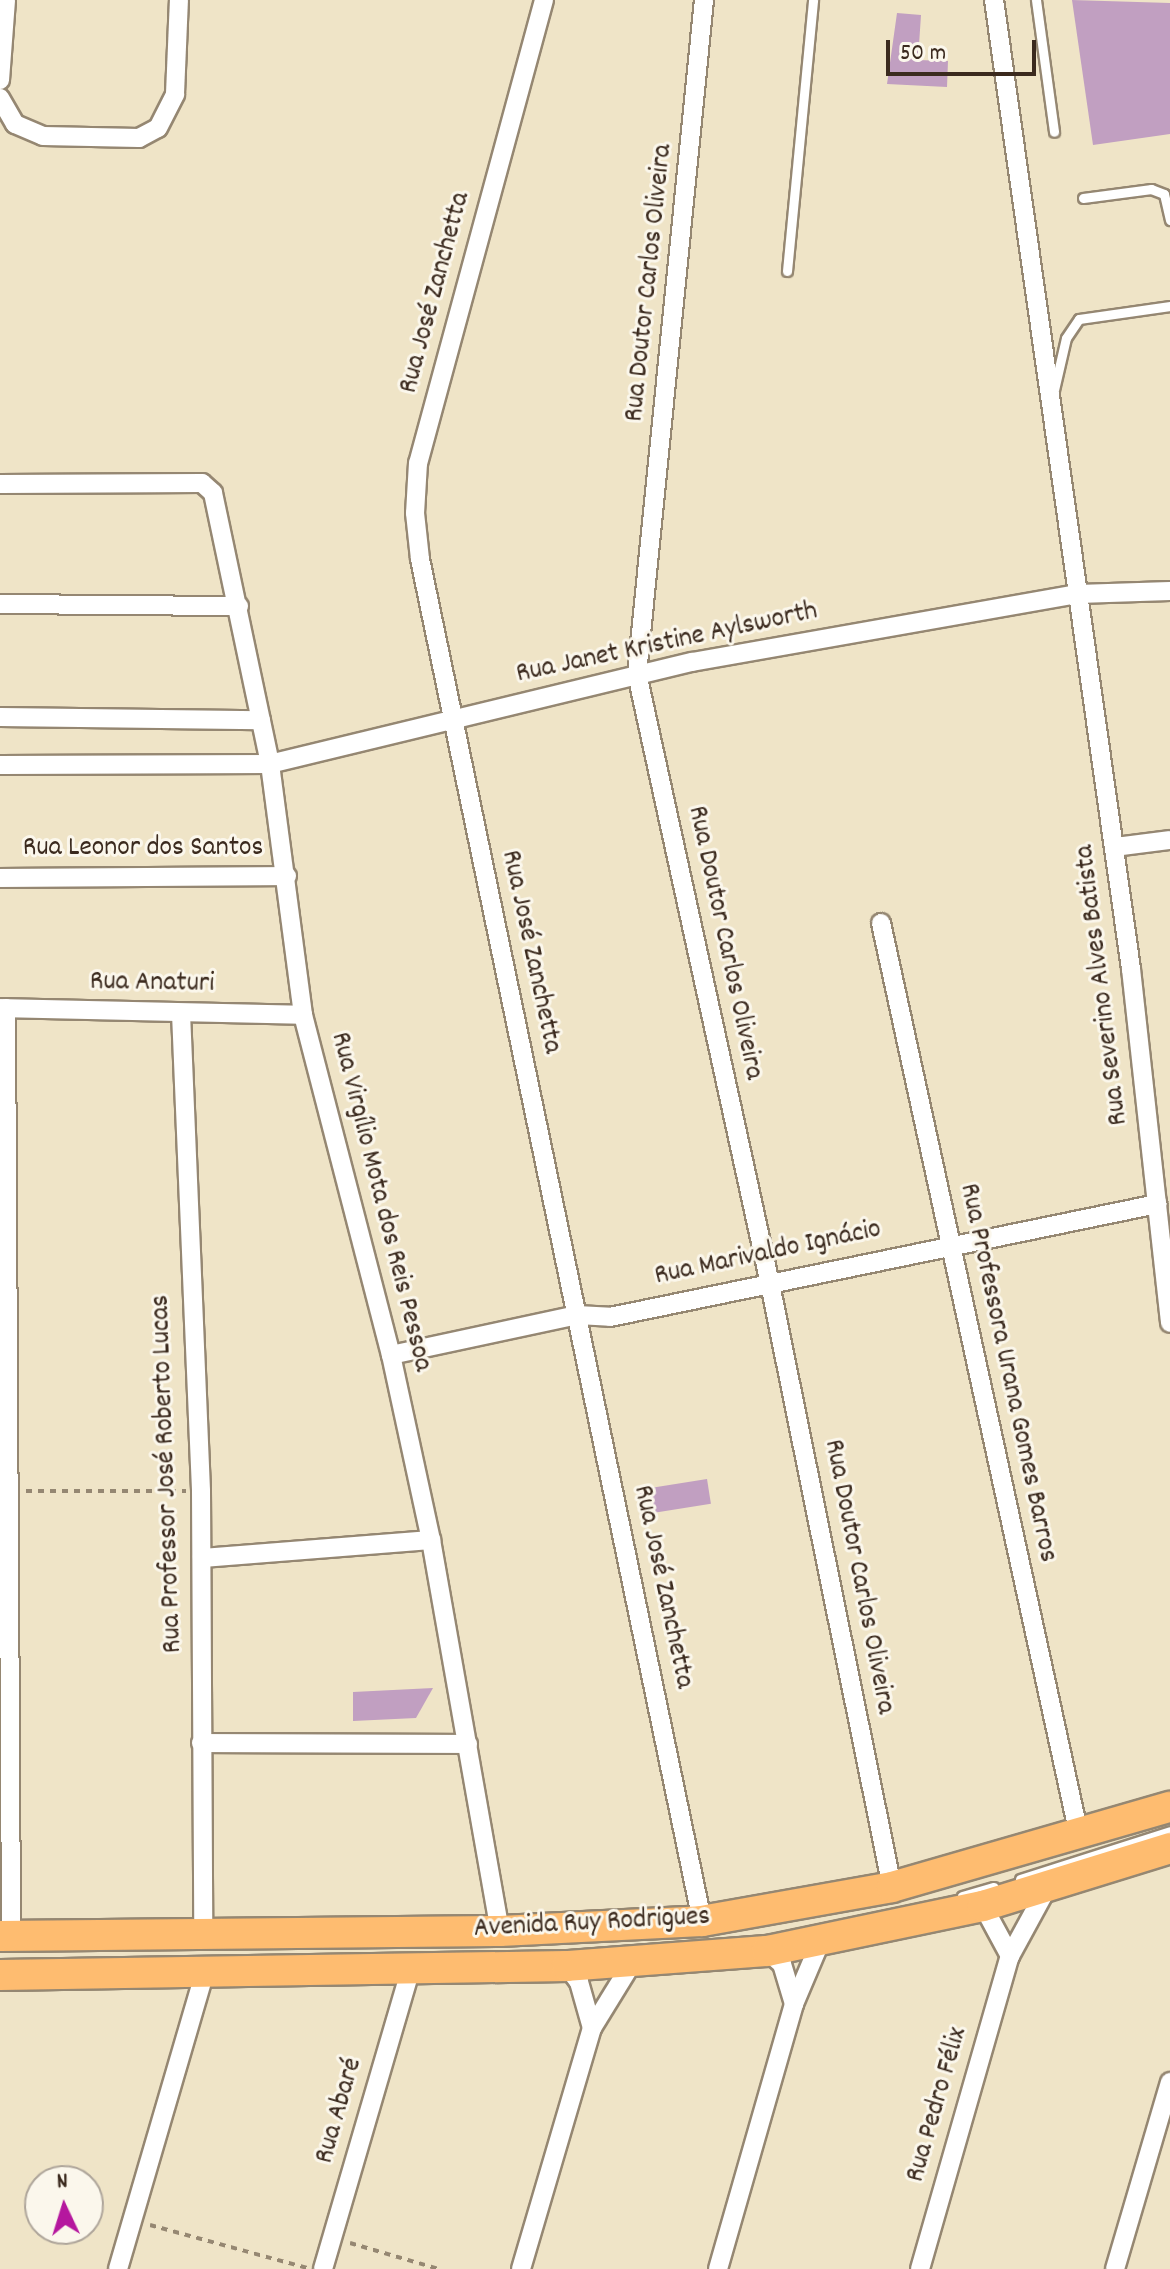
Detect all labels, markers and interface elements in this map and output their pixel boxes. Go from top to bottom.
scale bar [890,24,1040,74]
text: 50 m [900,37,946,71]
street label: Rua Doutor Carlos Oliveira [619,143,681,423]
street label: Rua José Zanchetta [393,189,479,397]
street label: Rua Janet Kristine Aylsworth [513,596,821,692]
street label: Rua Doutor Carlos Oliveira [679,803,769,1083]
street label: Rua Leonor dos Santos [23,832,263,866]
street label: Rua Severino Alves Batista [1069,843,1137,1127]
street label: Rua José Zanchetta [492,847,568,1057]
street label: Rua Anaturi [89,966,215,1002]
street label: Rua Virgílio Mota dos Reis Pessoa [322,1029,438,1375]
street label: Rua Professora Urana Gomes Barros [950,1181,1064,1565]
street label: Rua Marivaldo Ignácio [652,1214,884,1294]
street label: Rua Professor José Roberto Lucas [145,1294,191,1654]
street label: Rua Doutor Carlos Oliveira [815,1437,901,1717]
street label: Rua José Zanchetta [624,1482,700,1692]
street label: Avenida Ruy Rodrigues [473,1901,711,1947]
street label: Rua Pedro Félix [900,2024,976,2186]
street label: Rua Abaré [309,2054,371,2168]
north arrow [24,2165,104,2245]
text: N [56,2167,69,2198]

